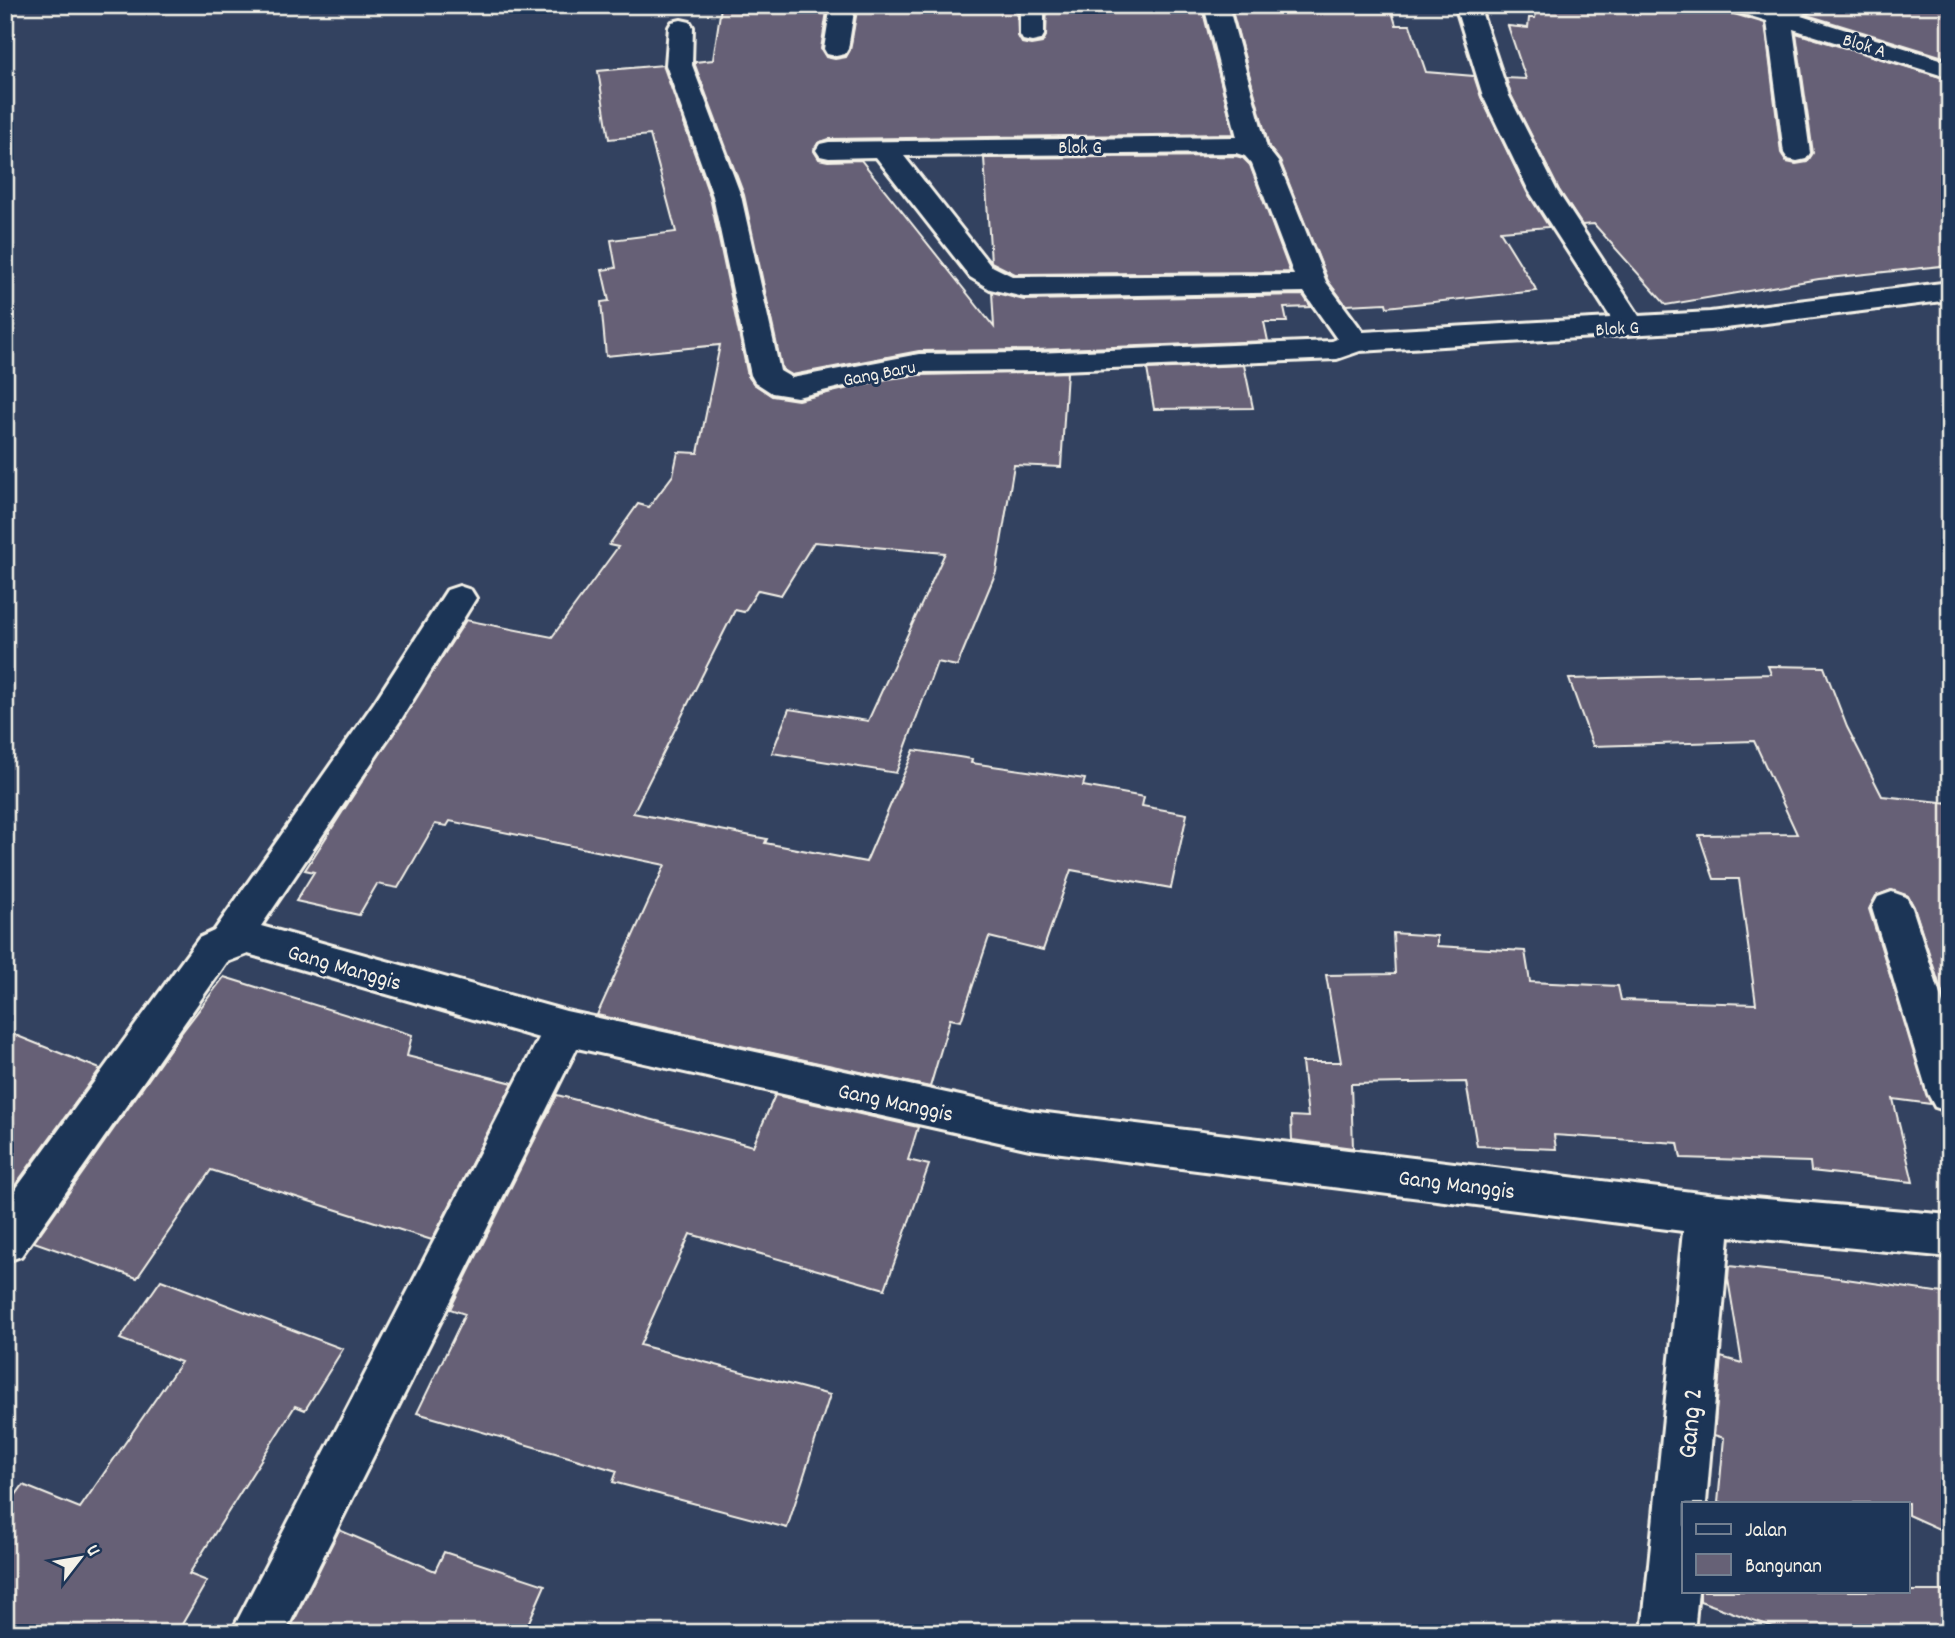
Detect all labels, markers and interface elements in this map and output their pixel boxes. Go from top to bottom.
street label: Blok A [1839,28,1889,67]
street label: Blok G [1058,136,1102,163]
street label: Blok G [1594,315,1640,345]
street label: Gang Baru [841,355,918,396]
street label: Gang Manggis [283,937,405,1001]
street label: Gang Manggis [834,1076,956,1133]
street label: Gang Manggis [1396,1163,1517,1210]
street label: Gang 2 [1670,1386,1716,1461]
legend [1682,1502,1910,1592]
text: Jalan [1745,1517,1787,1547]
north arrow [46,1522,116,1592]
text: U [78,1540,106,1562]
text: Bangunan [1745,1553,1822,1583]

